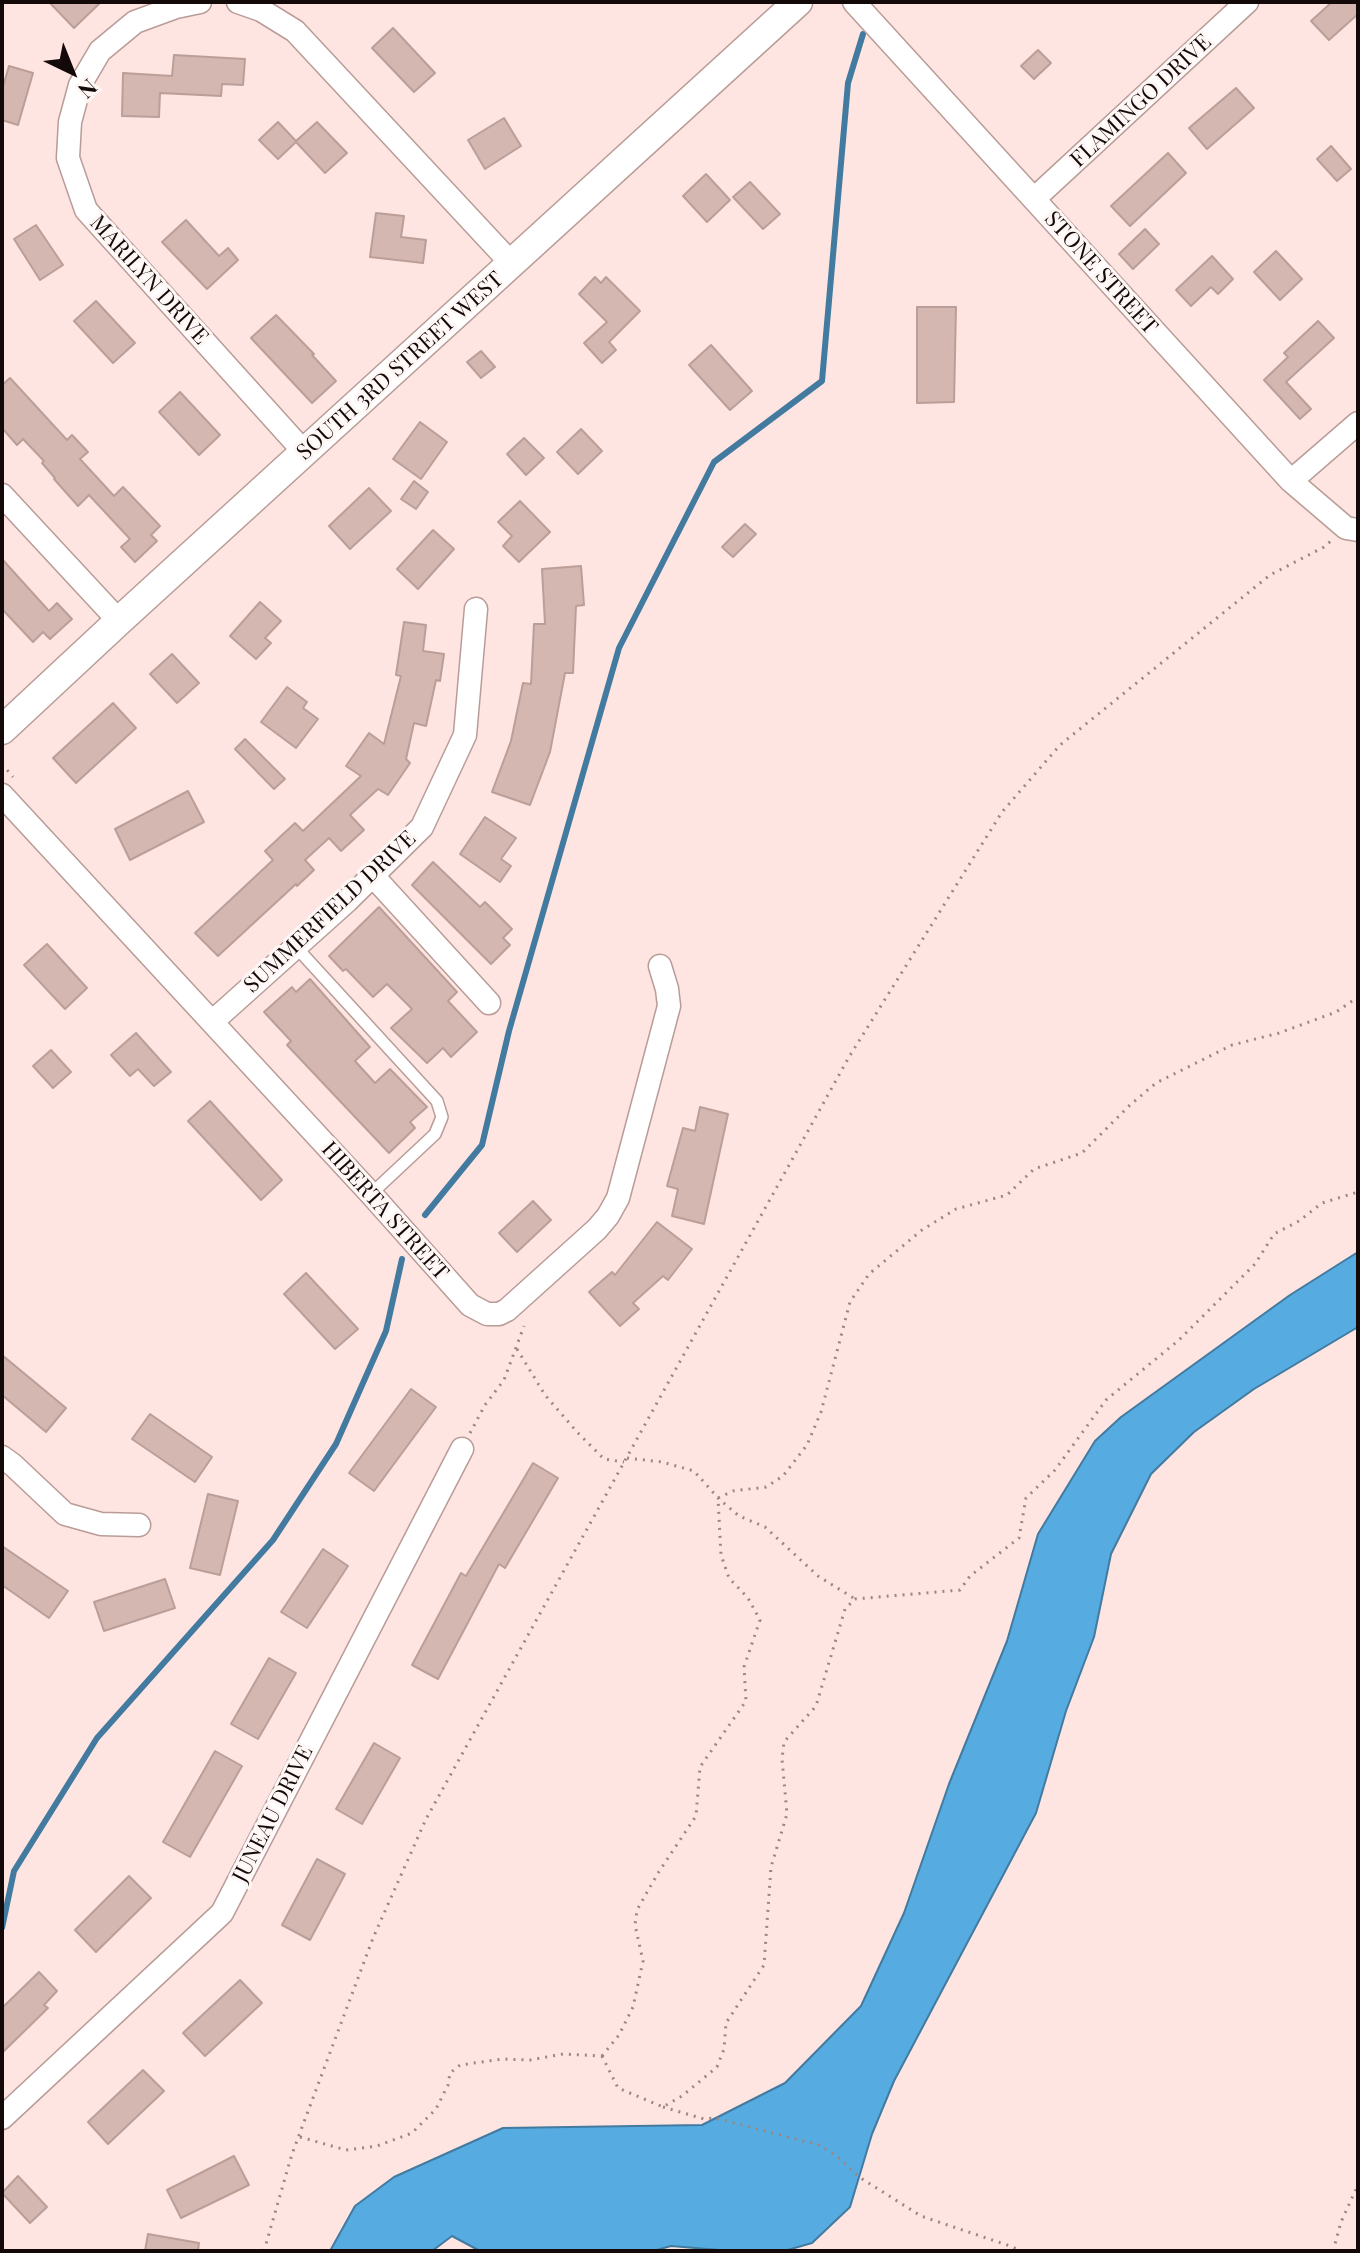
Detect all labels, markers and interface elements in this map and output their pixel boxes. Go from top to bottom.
street label: FLAMINGO DRIVE [1065,29,1217,173]
north arrow [32,32,112,112]
text: N [72,73,104,106]
street label: STONE STREET [1039,206,1163,340]
street label: MARILYN DRIVE [84,210,214,350]
street label: SOUTH 3RD STREET WEST [291,266,509,466]
street label: SUMMERFIELD DRIVE [239,826,421,998]
street label: HIBERTA STREET [316,1136,454,1286]
street label: JUNEAU DRIVE [227,1741,319,1887]

